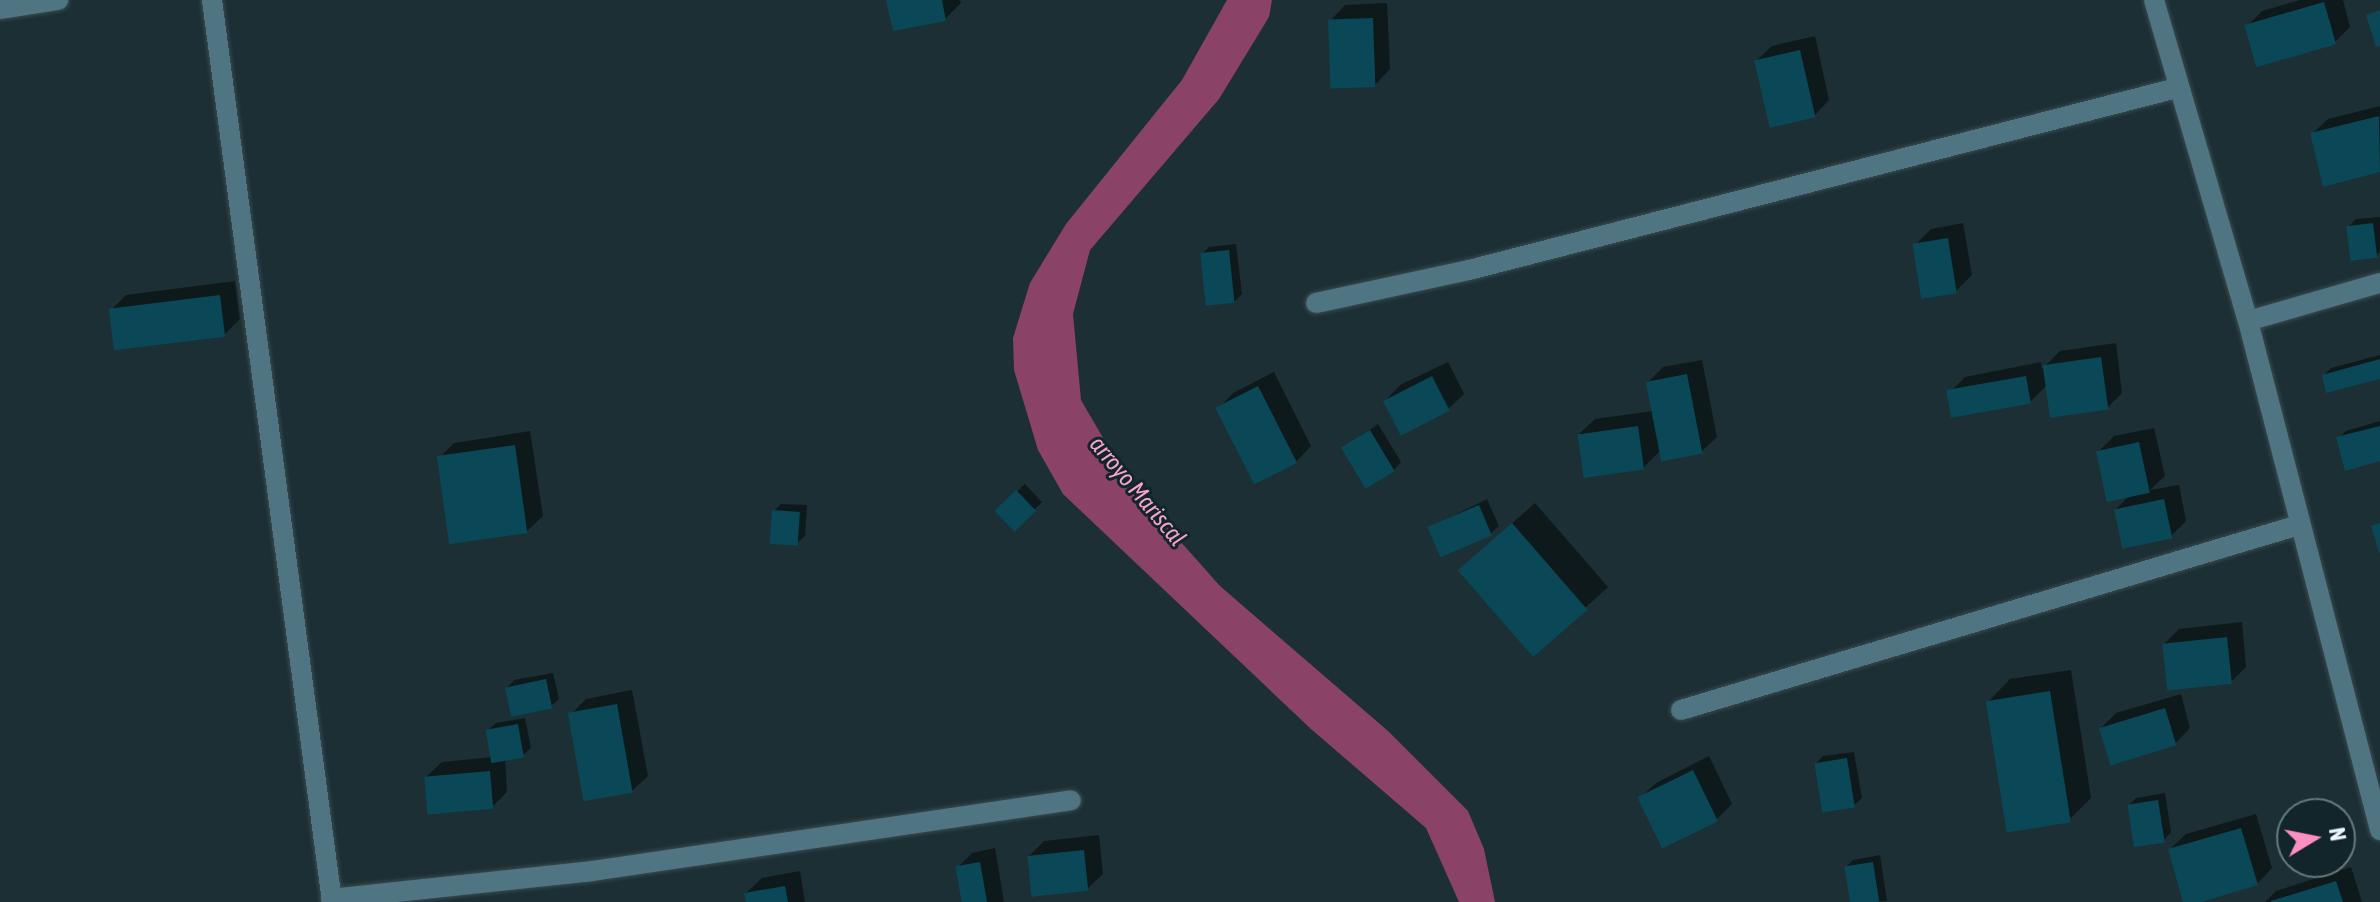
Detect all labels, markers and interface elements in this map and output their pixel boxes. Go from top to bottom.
water label: arroyo Mariscal [1084,430,1192,552]
north arrow [2276,798,2356,878]
text: N [2324,826,2352,843]

